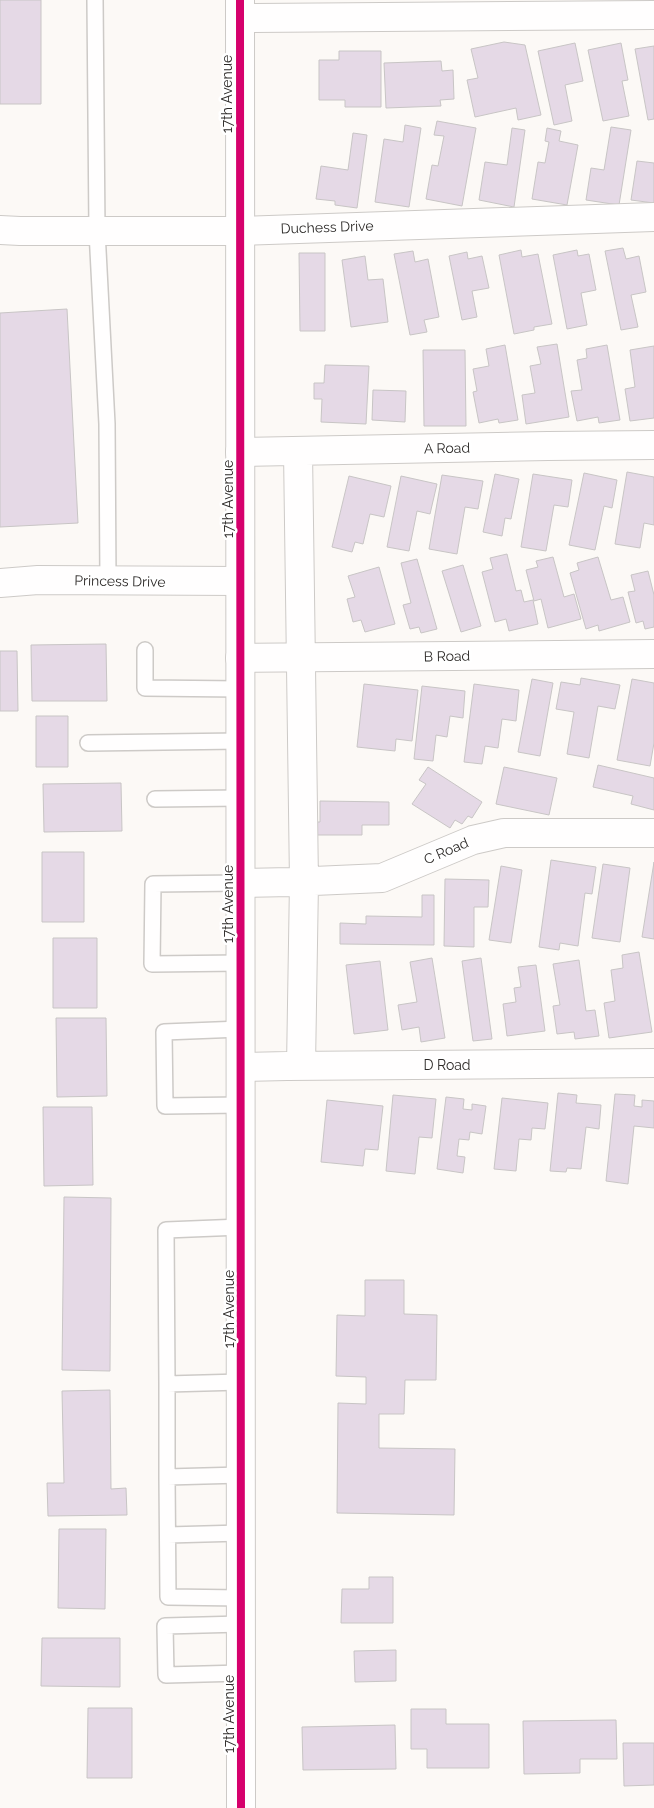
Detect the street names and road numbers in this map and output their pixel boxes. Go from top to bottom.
street label: 17th Avenue [219,55,235,133]
street label: Duchess Drive [280,217,374,237]
street label: A Road [424,440,470,456]
street label: 17th Avenue [220,460,236,538]
street label: Princess Drive [74,572,166,590]
street label: B Road [424,648,470,664]
street label: C Road [421,834,471,868]
street label: 17th Avenue [220,865,236,943]
street label: D Road [423,1057,471,1073]
street label: 17th Avenue [221,1270,237,1348]
street label: 17th Avenue [221,1675,237,1753]

